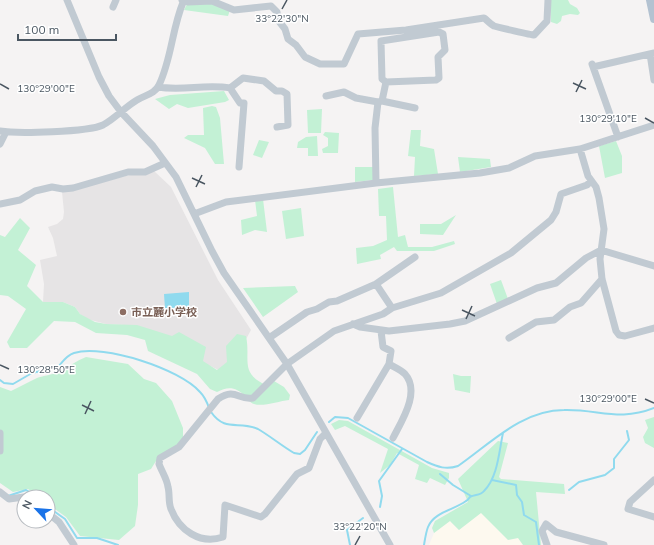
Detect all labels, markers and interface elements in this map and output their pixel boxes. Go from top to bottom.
text: 33°22'30"N [255,12,309,25]
scale bar [18,16,116,42]
text: 100 m [24,22,59,37]
text: 130°29'00"E [17,82,75,95]
text: 130°29'10"E [579,112,637,125]
place label: 市立麓小学校 [131,305,197,319]
marker: 市立麓小学校 [118,307,128,317]
text: 130°28'50"E [17,363,75,376]
text: 130°29'00"E [579,392,637,405]
north arrow [16,489,56,529]
text: N [19,498,35,511]
text: 33°22'20"N [333,520,387,533]

